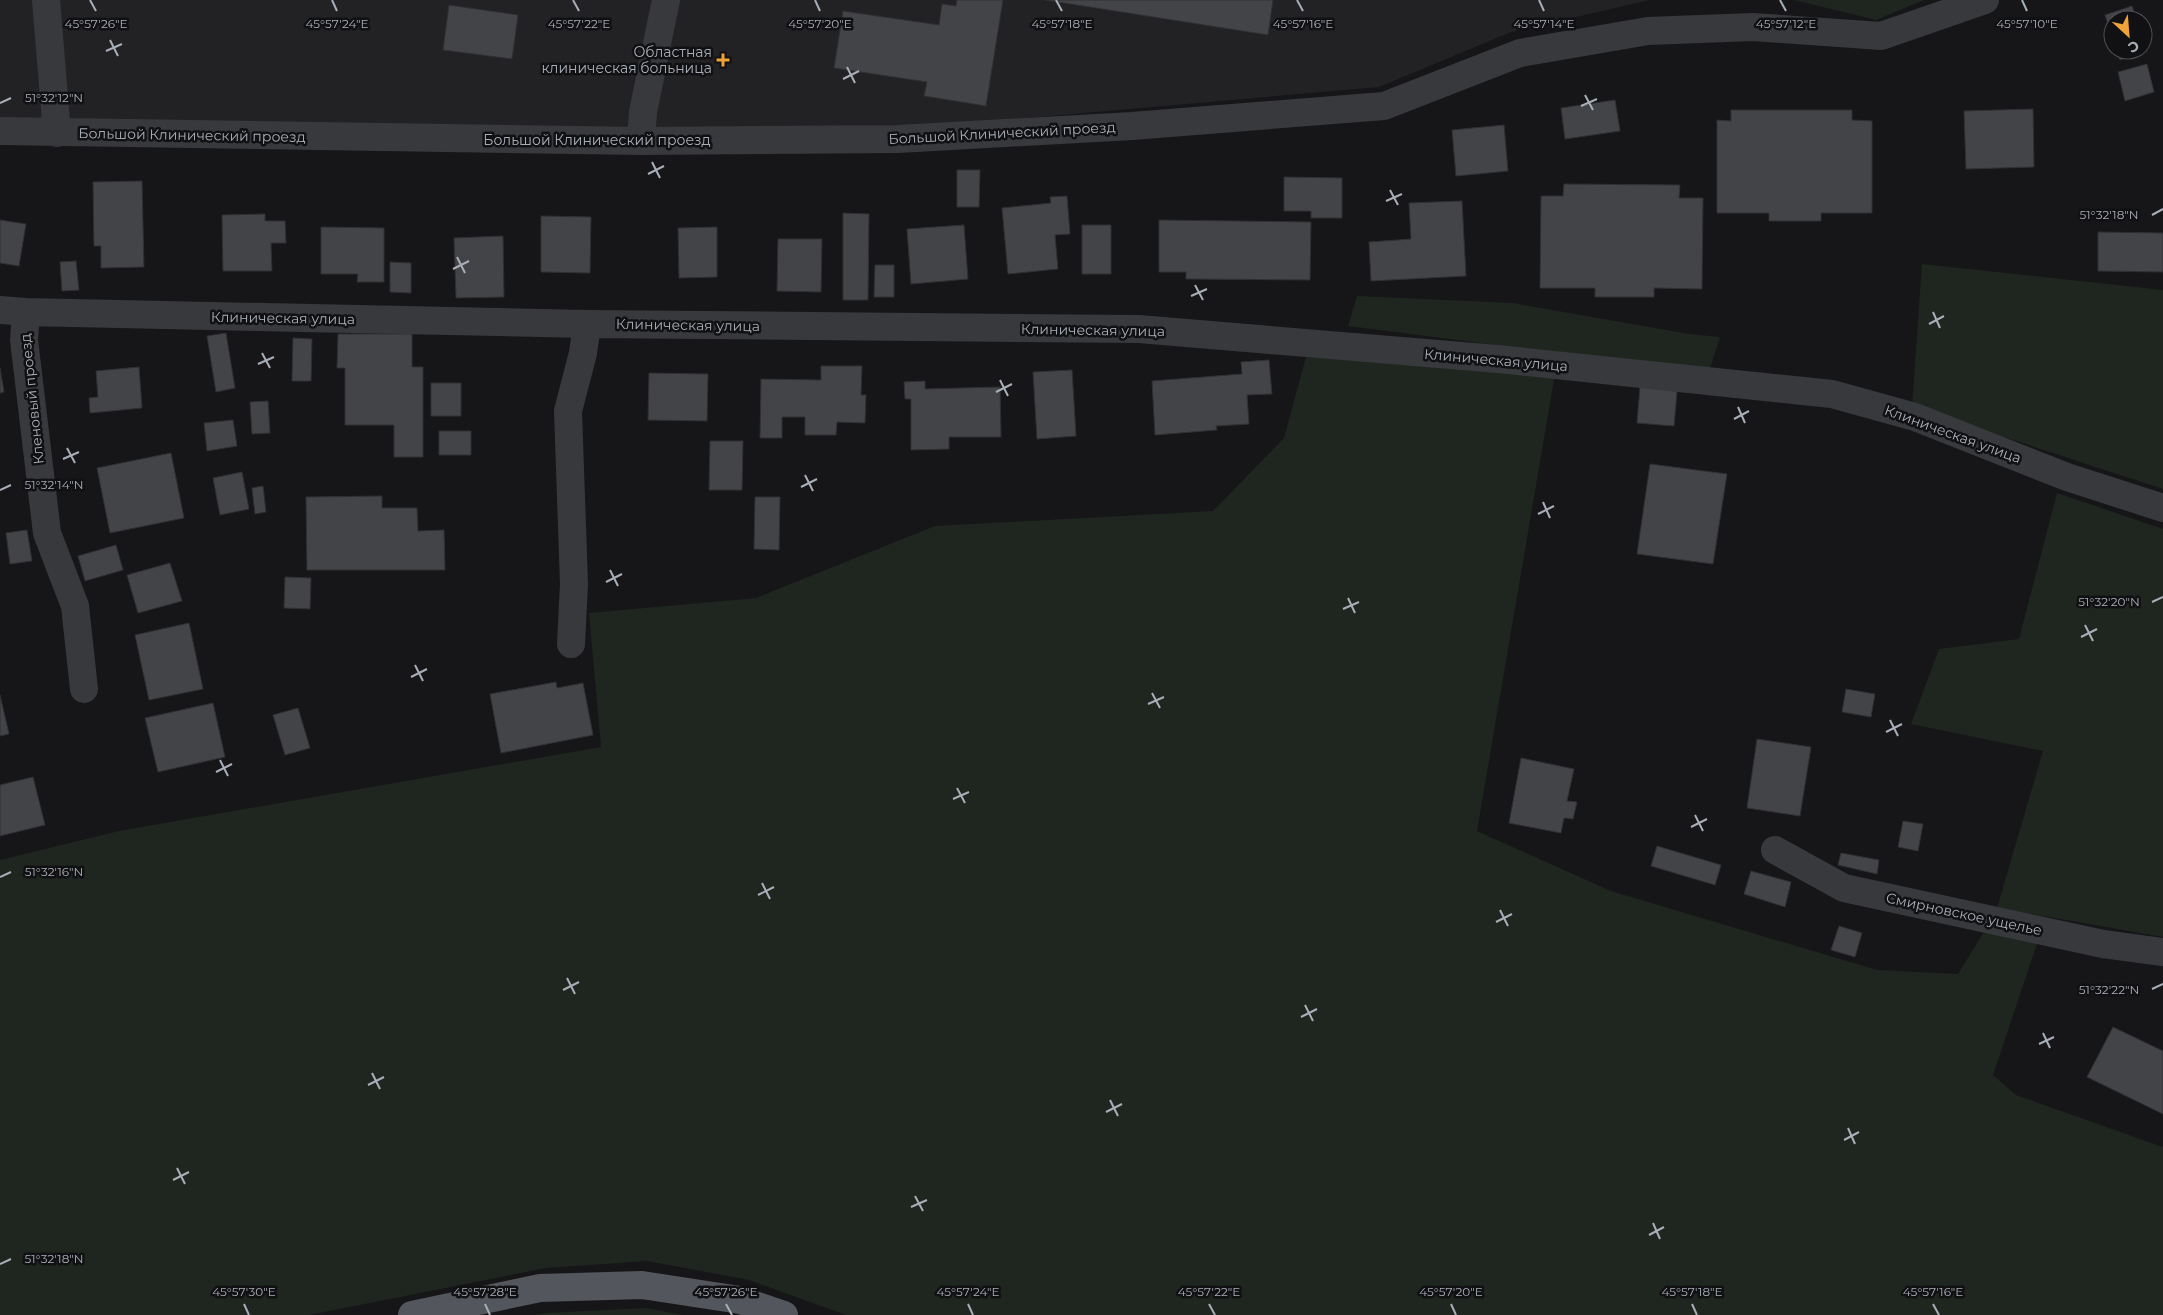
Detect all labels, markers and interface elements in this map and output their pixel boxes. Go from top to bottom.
north arrow [2103,10,2153,60]
text: 45°57'26"E [65,16,127,31]
text: 45°57'24"E [305,16,369,31]
text: 45°57'22"E [548,16,610,31]
text: 45°57'20"E [788,16,852,31]
text: 45°57'18"E [1031,16,1093,31]
text: 45°57'16"E [1273,16,1333,31]
text: 45°57'14"E [1513,16,1575,31]
text: 45°57'12"E [1756,16,1816,31]
text: 45°57'10"E [1996,16,2058,31]
text: С [2125,36,2142,57]
place label: Областная клиническая больница [541,43,712,77]
marker: Областная клиническая больница [716,53,730,67]
text: 51°32'12"N [25,90,83,105]
street label: Большой Клинический проезд [888,118,1116,148]
street label: Большой Клинический проезд [78,124,306,146]
street label: Большой Клинический проезд [483,131,711,149]
text: 51°32'18"N [2079,207,2139,222]
street label: Клиническая улица [211,308,355,328]
street label: Клиническая улица [616,315,760,335]
street label: Клиническая улица [1021,320,1165,340]
street label: Кленовый проезд [16,333,48,465]
street label: Клиническая улица [1423,345,1569,375]
street label: Клиническая улица [1882,401,2024,467]
text: 51°32'14"N [24,477,84,492]
text: 51°32'20"N [2078,594,2140,609]
text: 51°32'16"N [25,864,83,879]
street label: Смирновское ущелье [1884,889,2044,939]
text: 51°32'22"N [2079,982,2139,997]
text: 51°32'18"N [24,1251,84,1266]
text: 45°57'30"E [212,1284,276,1299]
text: 45°57'28"E [453,1284,517,1299]
text: 45°57'26"E [695,1284,757,1299]
text: 45°57'24"E [936,1284,1000,1299]
text: 45°57'22"E [1178,1284,1240,1299]
text: 45°57'20"E [1419,1284,1483,1299]
text: 45°57'18"E [1661,1284,1723,1299]
text: 45°57'16"E [1903,1284,1963,1299]

